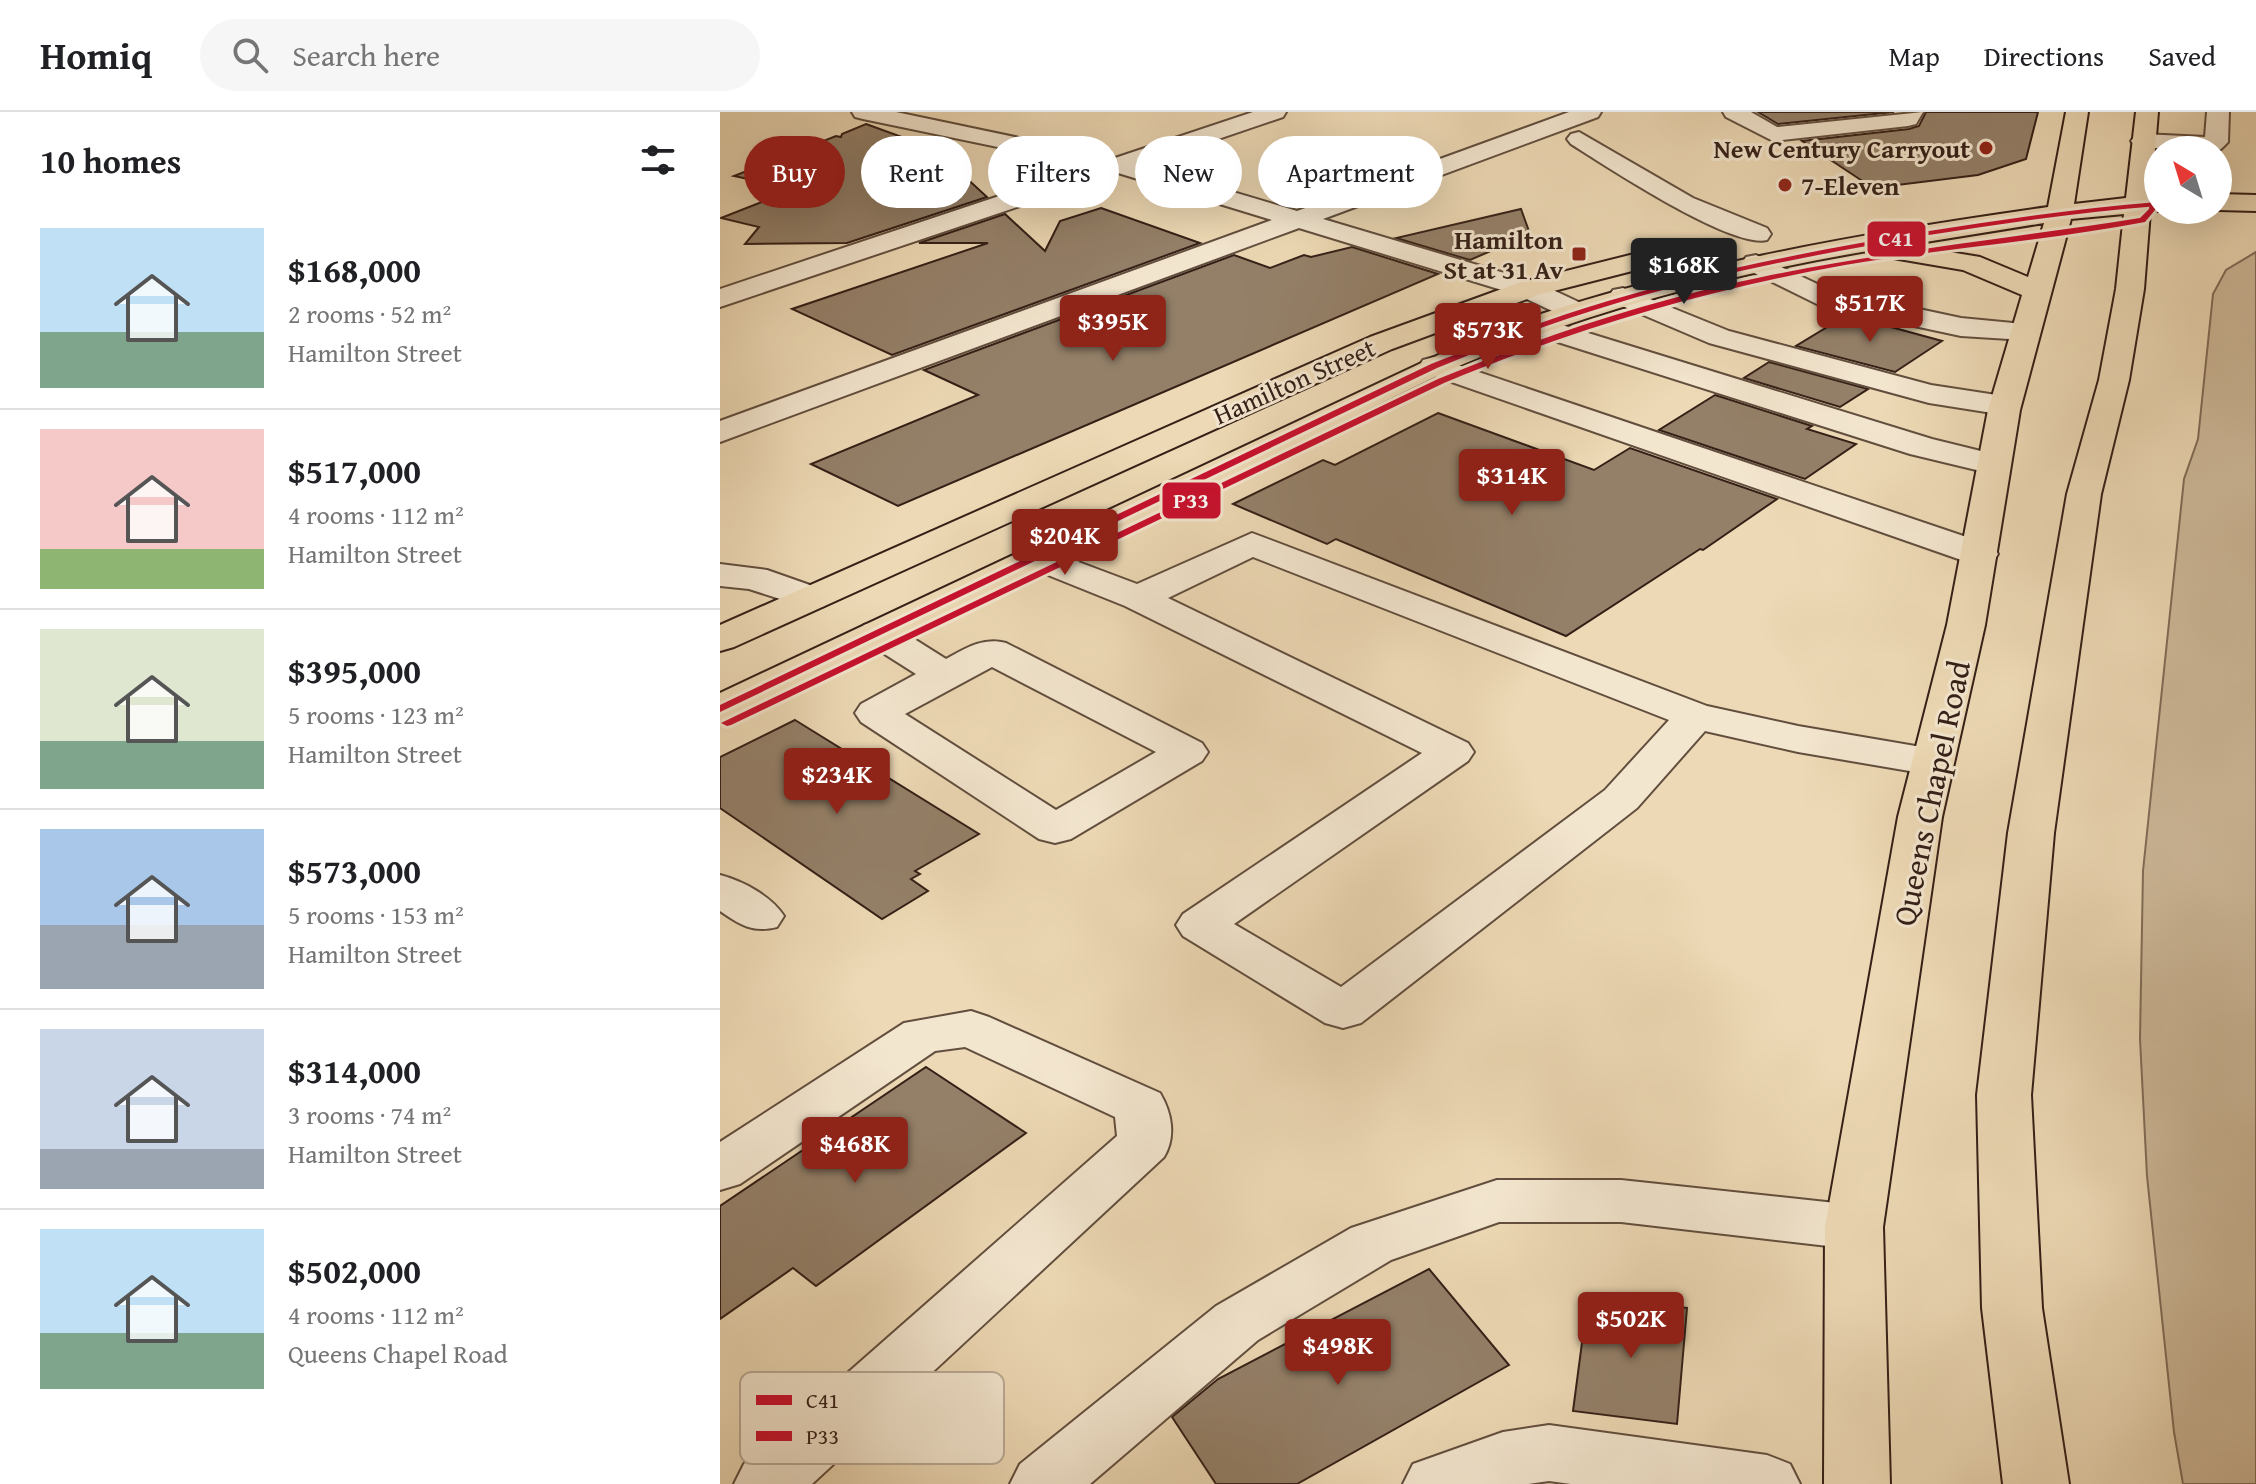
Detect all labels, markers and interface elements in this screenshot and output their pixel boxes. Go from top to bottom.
search box [200,19,760,91]
text: Homiq [40,27,152,83]
icon: search [228,33,272,77]
text: Search here [292,33,440,77]
text: Map [1888,35,1940,76]
text: Directions [1984,35,2104,76]
text: Saved [2148,35,2216,76]
place label: New Century Carryout [1713,129,1970,168]
text: 10 homes [40,136,181,185]
chip: Buy [744,136,845,208]
chip: Rent [861,136,972,208]
chip: Filters [988,136,1119,208]
chip: New [1135,136,1242,208]
chip: Apartment [1258,136,1443,208]
north arrow [2144,136,2232,224]
map controls [2144,136,2232,224]
icon: filters [636,138,680,182]
marker: New Century Carryout [1977,139,1995,157]
place label: 7-Eleven [1801,166,1900,205]
marker: 7-Eleven [1776,176,1794,194]
place label: Hamilton St at 31 Av [1444,220,1564,289]
line badge: C41 [1866,220,1927,258]
text: C41 [1878,222,1914,254]
pin: $168K [1628,238,1740,306]
text: $168K [1649,244,1719,283]
text: $168,000 [288,245,421,294]
marker: Hamilton St at 31 Av [1570,245,1588,263]
icon: home [104,260,200,356]
pin: $517K [1814,276,1926,344]
text: $517K [1835,282,1905,321]
text: 2 rooms · 52 m² [288,294,451,333]
pin: $395K [1057,295,1169,363]
text: $395K [1078,301,1148,340]
pin: $573K [1432,303,1544,371]
text: $573K [1453,309,1523,348]
street label: Hamilton Street [1207,328,1381,434]
text: Hamilton Street [288,333,462,372]
text: $517,000 [288,446,421,495]
pin: $314K [1456,449,1568,517]
text: $314K [1477,455,1547,494]
icon: home [104,461,200,557]
line badge: P33 [1161,481,1222,520]
text: P33 [1173,484,1209,516]
text: 4 rooms · 112 m² [288,495,464,534]
pin: $204K [1009,509,1121,577]
text: $204K [1030,515,1100,554]
text: Hamilton Street [288,534,462,573]
text: $395,000 [288,646,421,695]
street label: Queens Chapel Road [1880,656,1982,930]
icon: home [104,661,200,757]
text: 5 rooms · 123 m² [288,695,464,734]
text: Hamilton Street [288,734,462,773]
pin: $234K [781,748,893,816]
text: $234K [802,754,872,793]
text: $573,000 [288,846,421,895]
icon: home [104,861,200,957]
text: 5 rooms · 153 m² [288,895,464,934]
text: Hamilton Street [288,934,462,973]
text: $314,000 [288,1046,421,1095]
icon: home [104,1061,200,1157]
text: 3 rooms · 74 m² [288,1095,451,1134]
pin: $468K [799,1117,911,1185]
text: $468K [820,1123,890,1162]
text: Hamilton Street [288,1134,462,1173]
text: $502,000 [288,1246,421,1295]
icon: home [104,1261,200,1357]
pin: $502K [1575,1292,1687,1360]
text: 4 rooms · 112 m² [288,1295,464,1334]
text: $502K [1596,1298,1666,1337]
pin: $498K [1282,1319,1394,1387]
text: $498K [1303,1325,1373,1364]
text: Queens Chapel Road [288,1334,508,1373]
legend [740,1372,1004,1464]
text: C41 [806,1384,839,1416]
text: P33 [806,1420,839,1452]

